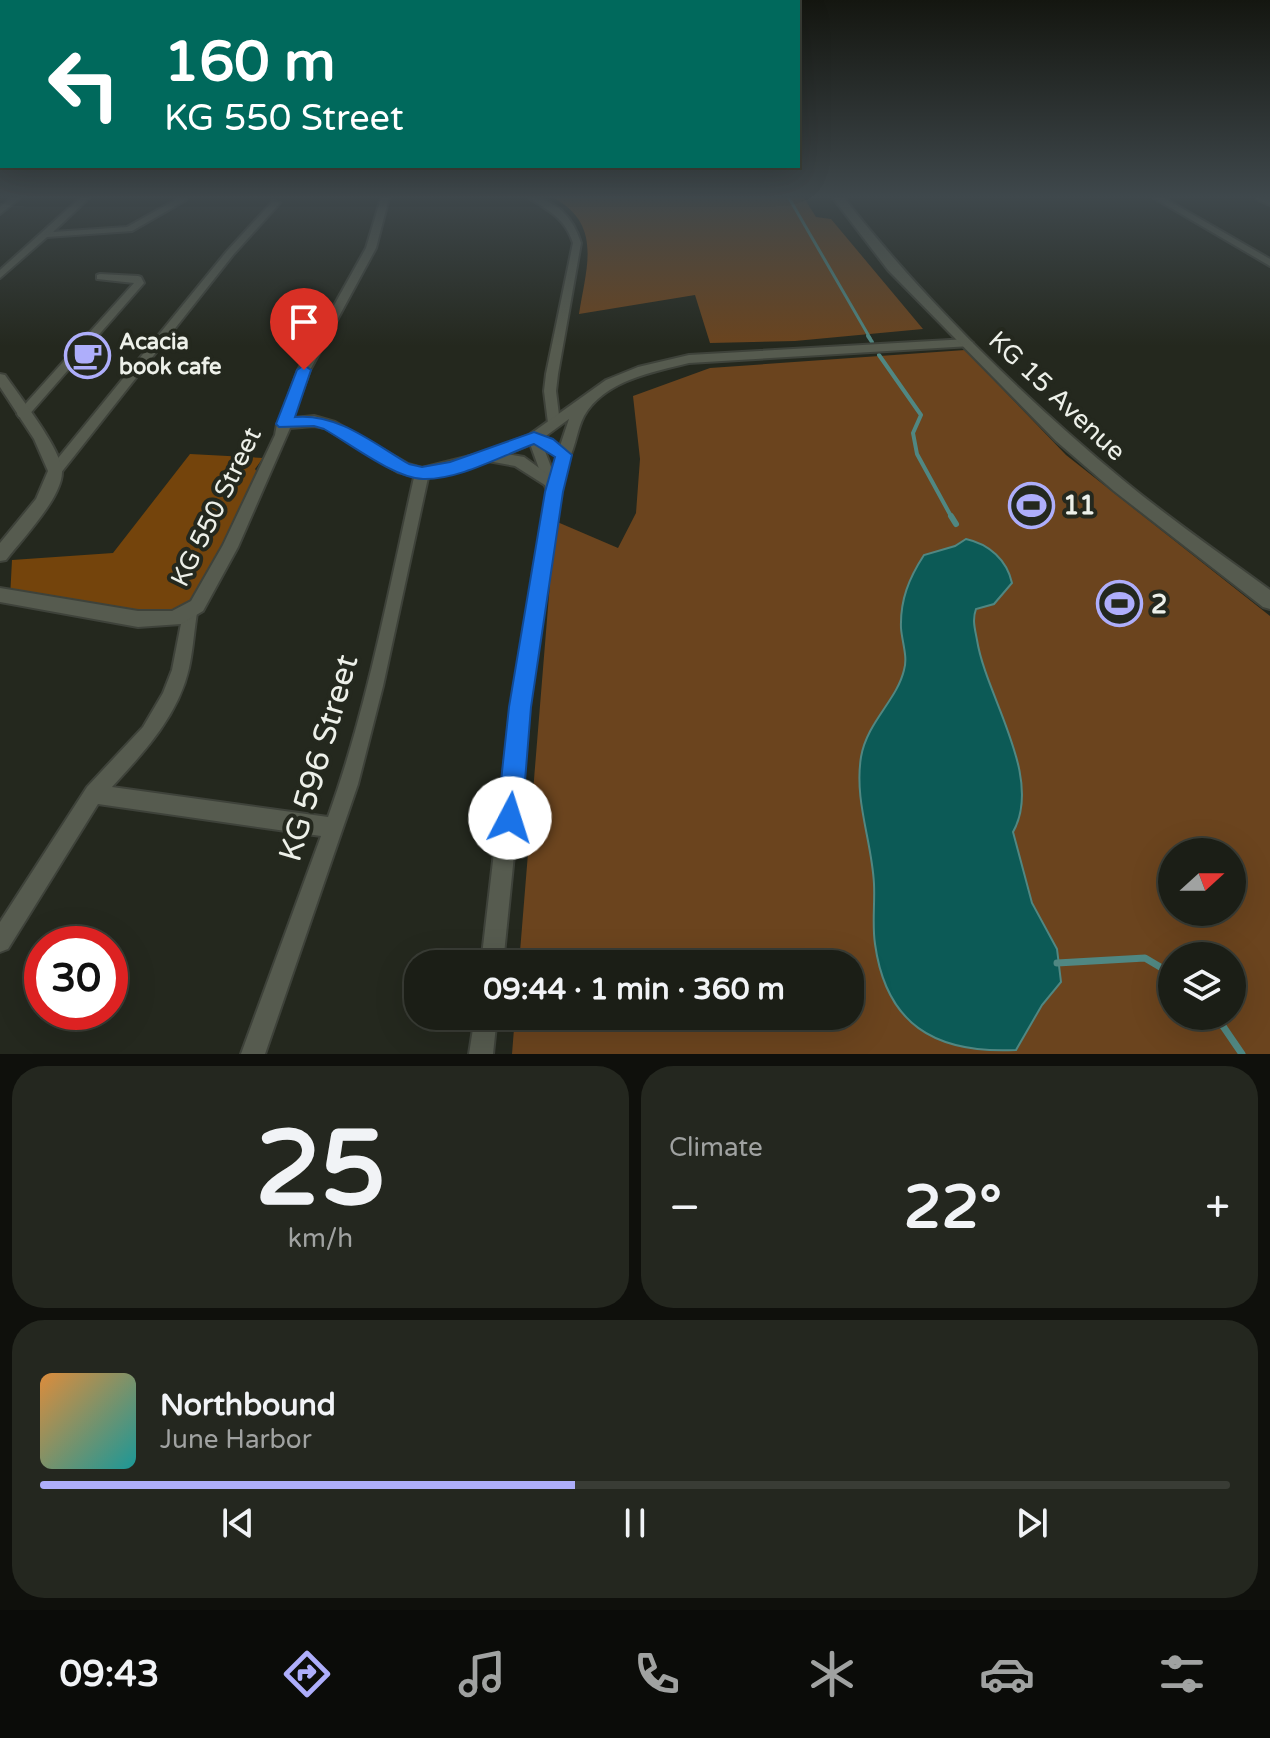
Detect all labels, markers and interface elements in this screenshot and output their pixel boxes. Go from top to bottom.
text: 160 m [164,29,335,96]
icon: left [32,32,136,136]
text: KG 550 Street [164,97,404,140]
pin [270,288,338,370]
icon: arrive [282,300,326,344]
street label: KG 15 Avenue [982,325,1132,467]
place label: Acacia book cafe [119,329,221,380]
cafe icon: Acacia book cafe [64,331,112,379]
street label: KG 550 Street [164,422,268,592]
sports icon: 11 [1008,481,1056,529]
place label: 11 [1063,490,1096,521]
sports icon: 2 [1096,580,1144,628]
place label: 2 [1151,589,1167,620]
street label: KG 596 Street [271,650,367,866]
position arrow [468,776,552,860]
north arrow [1158,838,1246,926]
map controls [1158,838,1246,1030]
speed limit sign: 30 [24,926,128,1030]
button: layers [1158,942,1246,1030]
text: 09:44 · 1 min · 360 m [483,971,785,1008]
text: 25 [255,1108,386,1233]
text: Climate [669,1132,763,1163]
text: 22° [904,1172,1002,1244]
text: − [669,1182,700,1235]
text: + [1205,1182,1230,1235]
text: km/h [288,1223,353,1254]
text: Northbound [160,1387,336,1424]
text: June Harbor [160,1424,312,1455]
icon: previous [216,1501,260,1545]
icon: pause [613,1501,657,1545]
icon: next [1010,1501,1054,1545]
icon: directions [279,1646,335,1702]
icon: music [454,1646,510,1702]
icon: phone [629,1646,685,1702]
icon: climate [804,1646,860,1702]
icon: car [979,1646,1035,1702]
icon: filters [1154,1646,1210,1702]
text: 09:43 [60,1653,159,1696]

